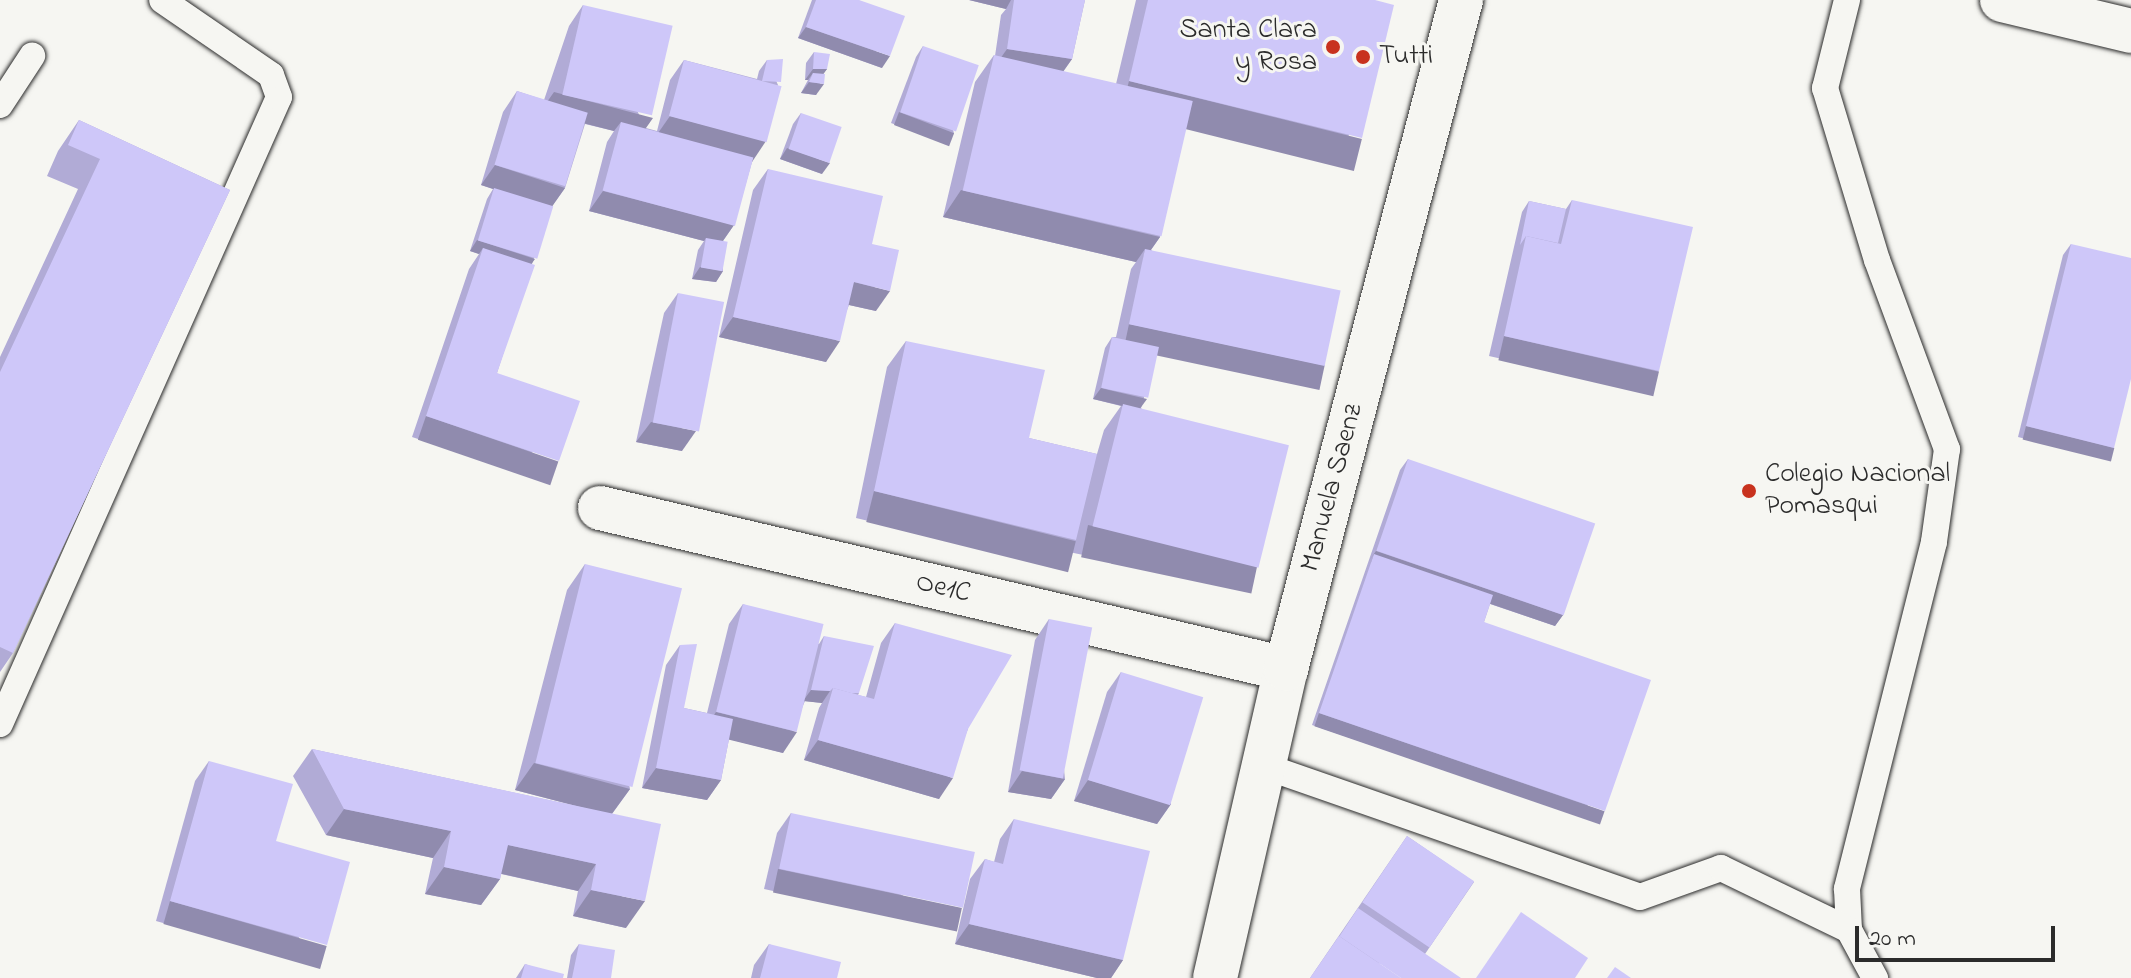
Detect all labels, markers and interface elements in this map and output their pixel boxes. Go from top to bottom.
place label: Santa Clara y Rosa [1180,14,1317,80]
marker: Santa Clara y Rosa [1324,38,1342,56]
place label: Tutti [1379,40,1433,74]
marker: Tutti [1354,48,1372,66]
street label: Manuela Saenz [1294,400,1372,576]
place label: Colegio Nacional Pomasqui [1765,458,1950,524]
marker: Colegio Nacional Pomasqui [1740,482,1758,500]
street label: Oe1C [912,566,974,612]
scale bar [1859,910,2059,960]
text: 20 m [1869,922,1916,957]

